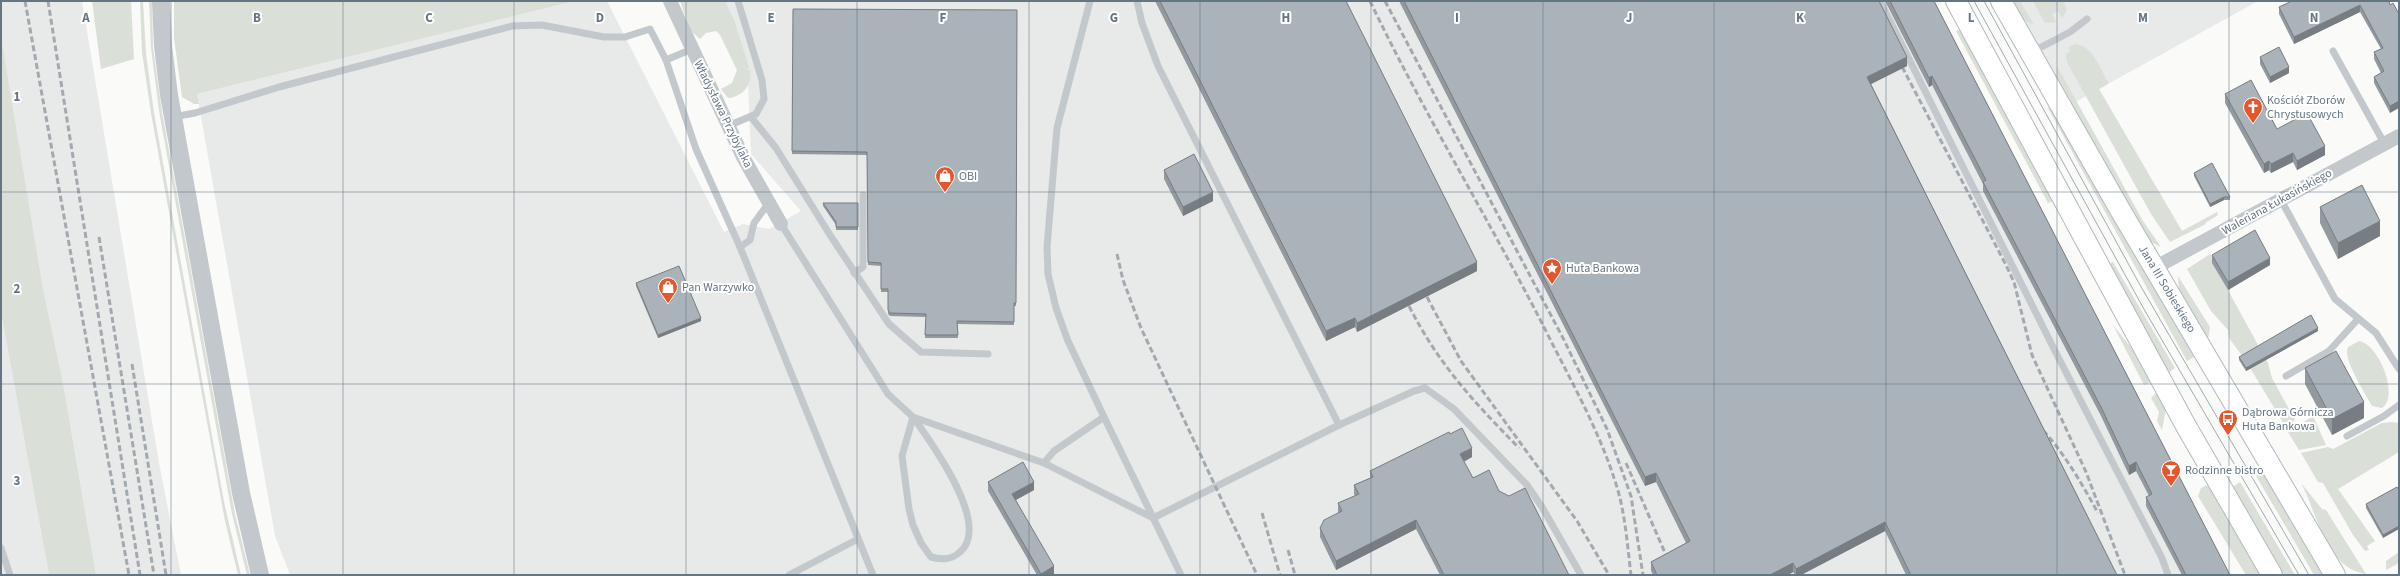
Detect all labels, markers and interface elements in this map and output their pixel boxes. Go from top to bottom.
text: A [81,9,90,27]
text: B [253,9,261,27]
text: C [425,9,433,27]
text: D [596,9,604,27]
text: E [767,9,775,27]
text: F [940,9,947,27]
text: G [1110,9,1118,27]
text: H [1282,9,1290,27]
text: I [1455,9,1459,27]
text: J [1626,9,1632,27]
text: K [1796,9,1805,27]
text: L [1968,9,1975,27]
text: M [2138,9,2148,27]
text: N [2310,9,2318,27]
street label: Władysława Przybylaka [690,57,756,171]
text: 1 [14,88,21,106]
place label: Kościół Zborów Chrystusowych [2267,92,2345,123]
church icon: Kościół Zborów Chrystusowych [2242,96,2264,124]
shop icon: OBI [934,165,956,193]
street label: Waleriana Łukasińskiego [2219,165,2335,239]
place label: OBI [959,168,977,185]
street label: Jana III Sobieskiego [2134,242,2200,336]
place icon: Huta Bankowa [1541,257,1563,285]
place label: Huta Bankowa [1566,260,1639,277]
shop icon: Pan Warzywko [657,276,679,304]
place label: Pan Warzywko [682,279,754,296]
text: 2 [14,280,21,298]
place label: Dąbrowa Górnicza Huta Bankowa [2242,404,2333,435]
bus stop icon: Dąbrowa Górnicza Huta Bankowa [2217,408,2239,436]
bar icon: Rodzinne bistro [2160,459,2182,487]
place label: Rodzinne bistro [2185,462,2263,479]
text: 3 [14,472,21,490]

